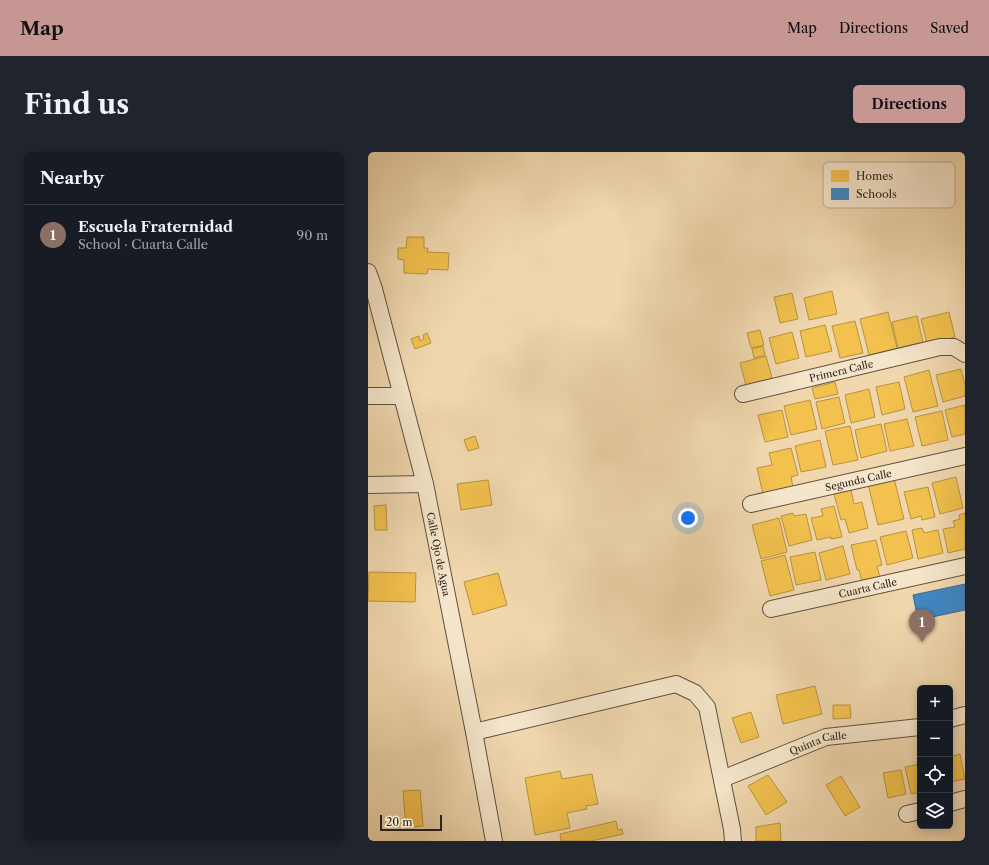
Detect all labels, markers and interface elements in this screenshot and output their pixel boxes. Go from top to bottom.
text: Map [20,17,64,40]
text: Map [787,19,817,37]
text: Directions [839,19,908,37]
text: Saved [930,19,969,37]
button: Directions [853,85,965,123]
text: Find us [24,87,129,121]
legend [823,162,955,208]
text: Nearby [40,168,104,188]
text: Homes [856,169,893,183]
text: Schools [856,187,897,201]
text: Escuela Fraternidad [78,217,233,236]
text: 1 [50,227,56,243]
text: 90 m [297,227,328,243]
text: School · Cuarta Calle [78,236,208,252]
street label: Primera Calle [808,357,875,384]
street label: Segunda Calle [824,466,893,494]
your location [678,508,698,528]
street label: Calle Ojo de Agua [424,511,454,598]
street label: Cuarta Calle [837,575,898,600]
pin: 1 [909,609,935,642]
map controls [917,685,953,829]
button: + [917,685,953,721]
button: − [917,721,953,757]
street label: Quinta Calle [787,728,848,758]
button: locate [917,757,953,793]
button: layers [917,793,953,829]
scale bar [380,813,442,832]
text: 20 m [386,815,412,829]

